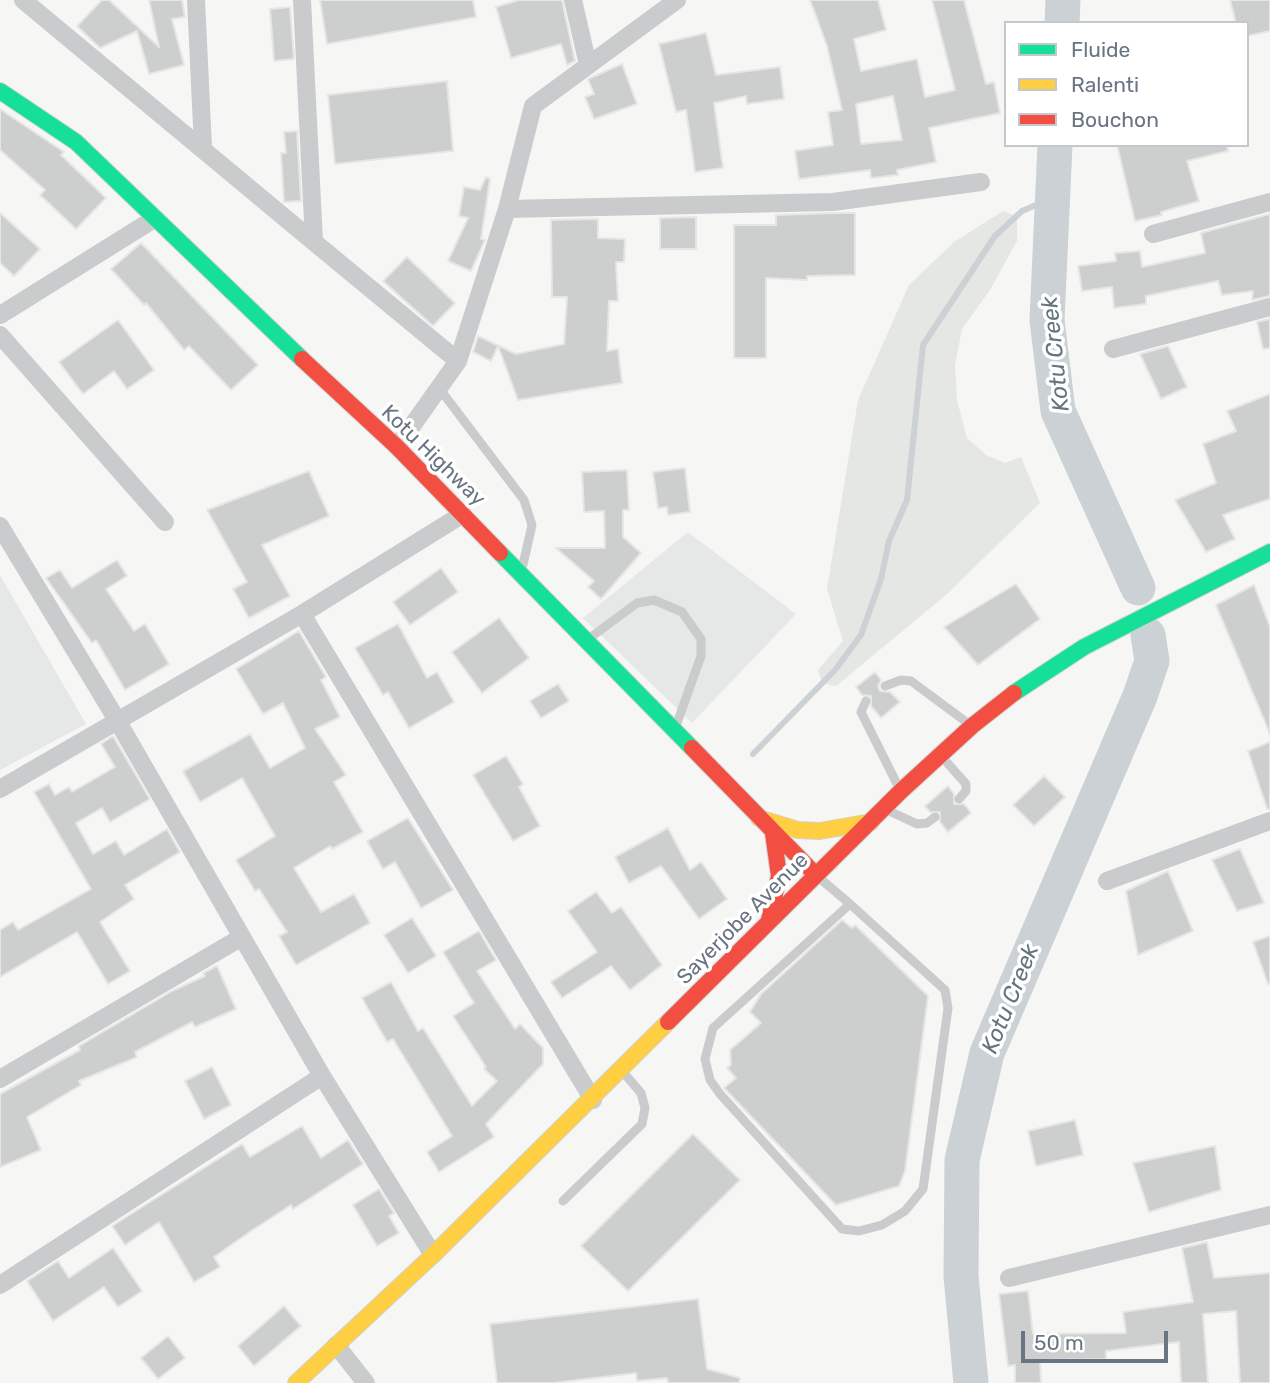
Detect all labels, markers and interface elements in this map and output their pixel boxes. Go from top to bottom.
legend [1004,21,1249,147]
text: Fluide [1071,37,1130,62]
text: Ralenti [1071,72,1139,97]
text: Bouchon [1071,107,1159,132]
water label: Kotu Creek [1036,295,1076,413]
street label: Kotu Highway [376,400,490,512]
street label: Sayerjobe Avenue [672,848,814,990]
water label: Kotu Creek [977,940,1045,1058]
scale bar [1025,1316,1172,1360]
text: 50 m [1034,1330,1084,1355]

